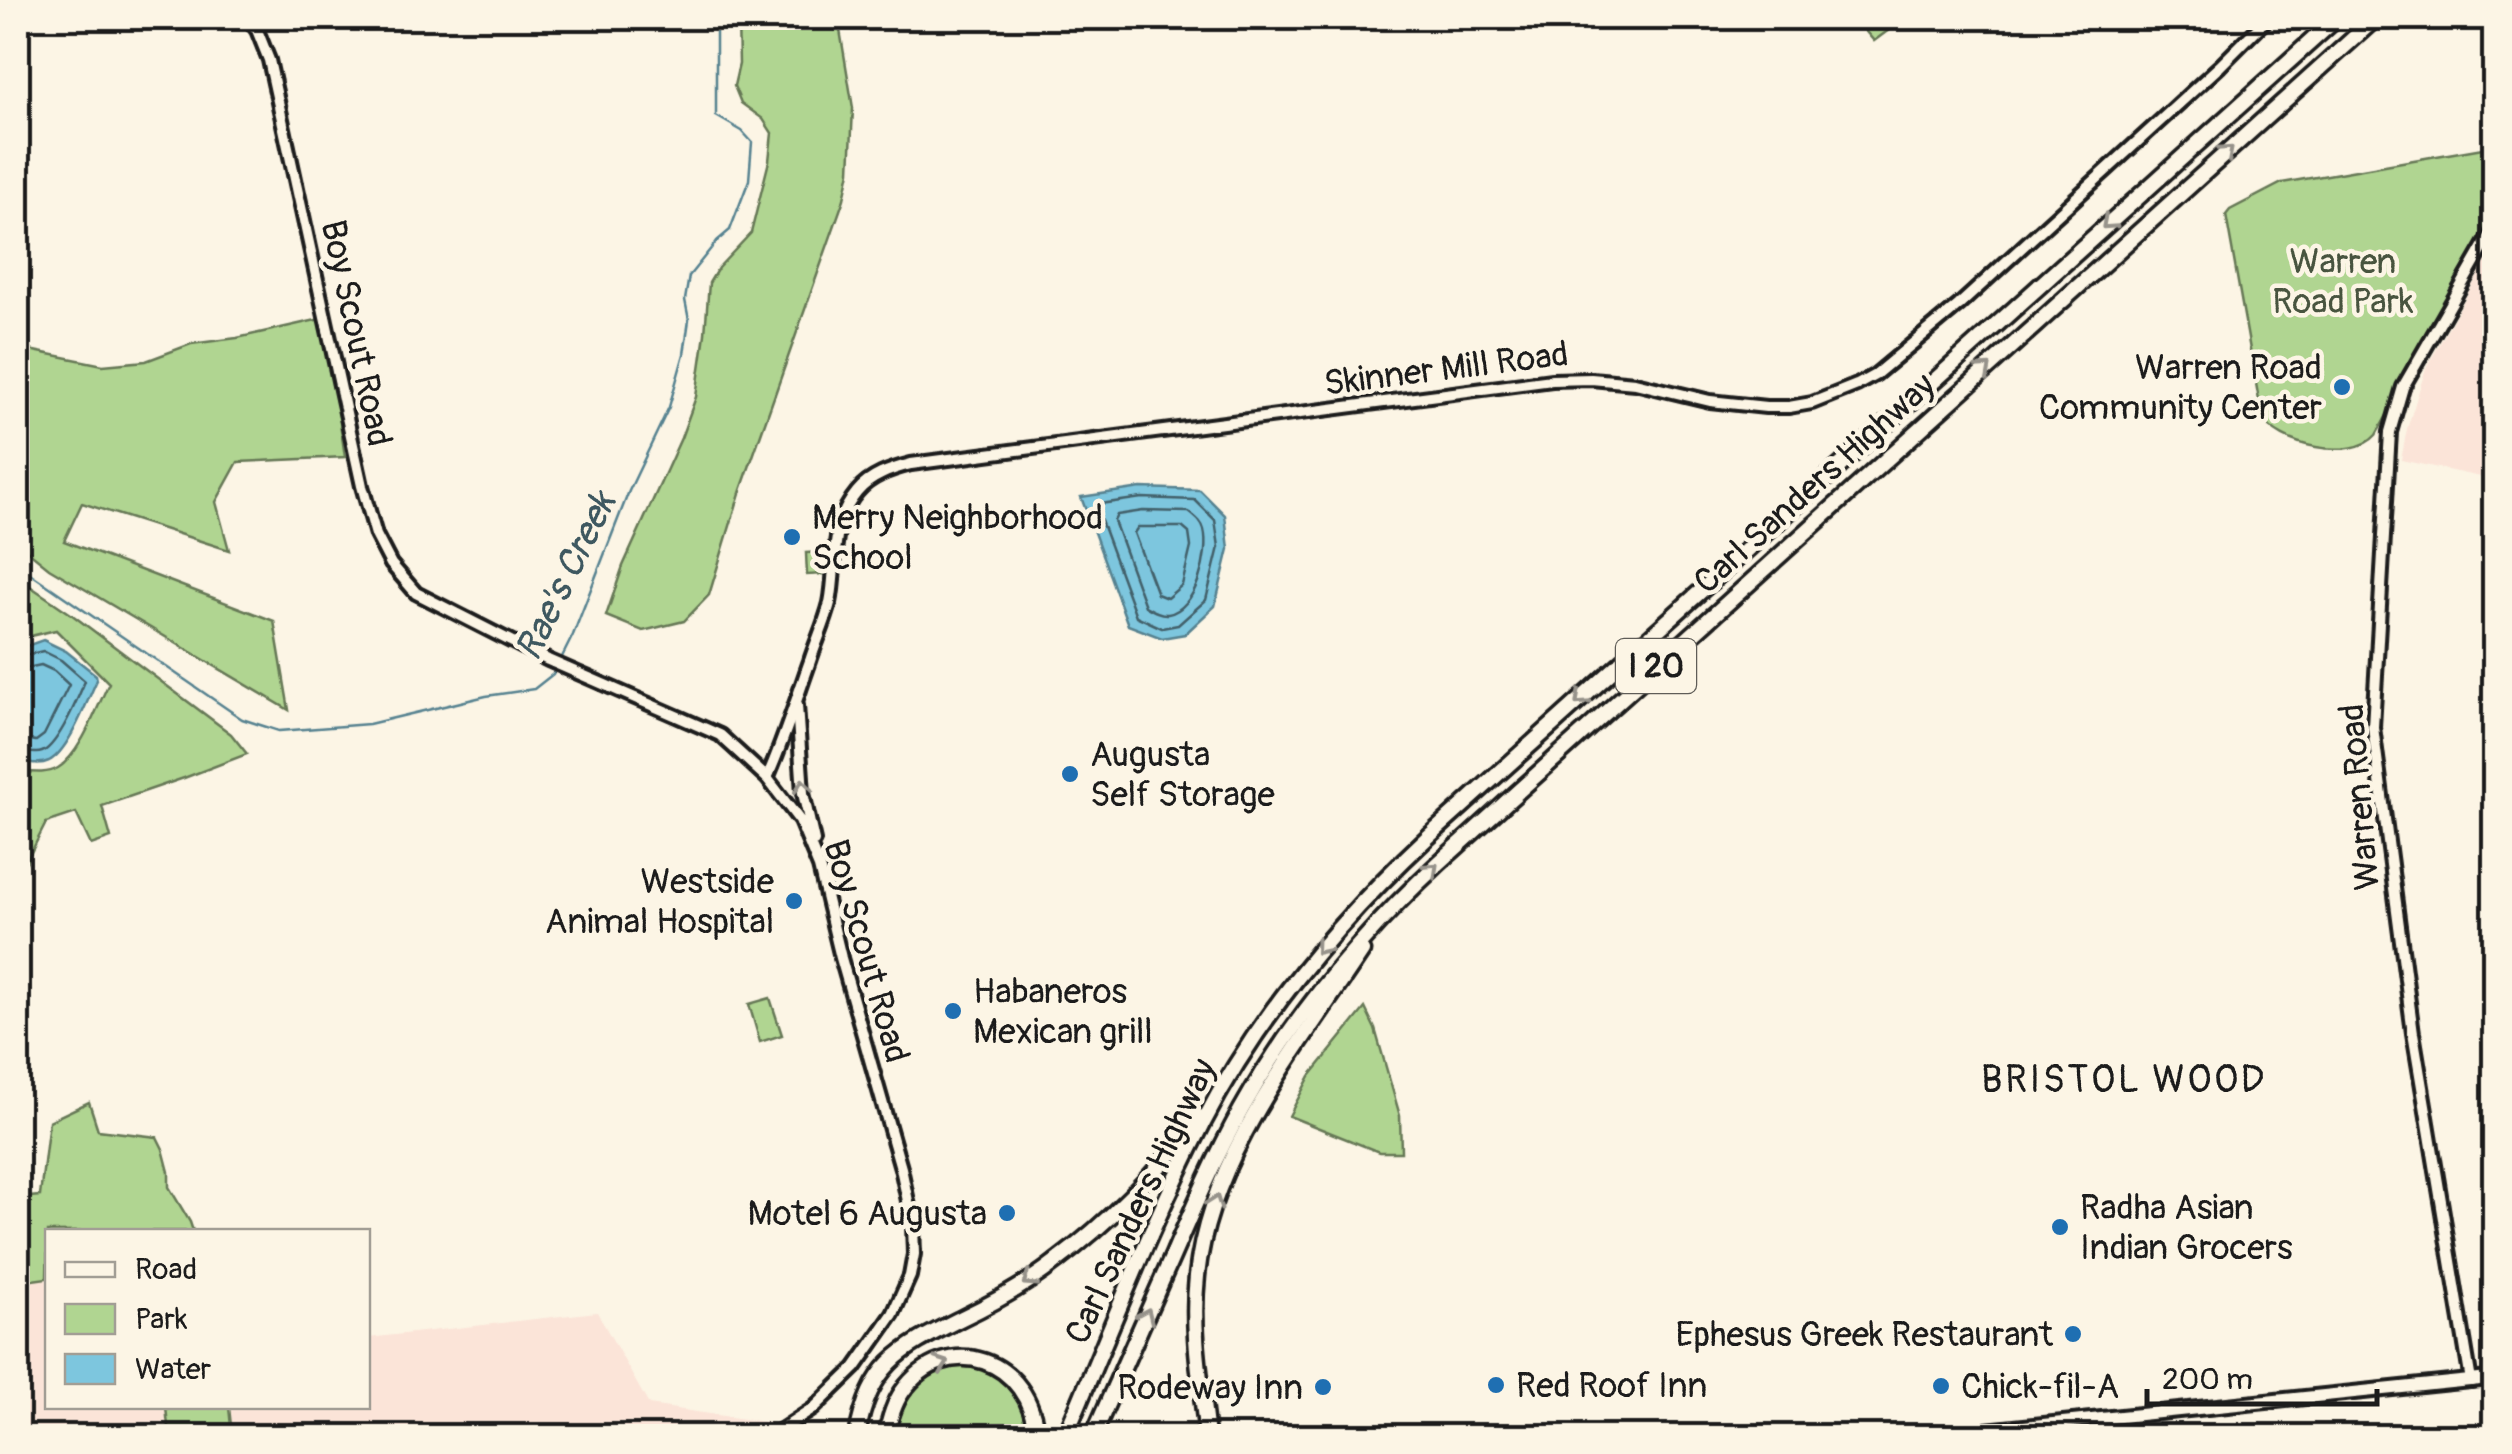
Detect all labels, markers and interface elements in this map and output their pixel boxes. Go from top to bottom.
one-way arrow [2215,146,2234,164]
one-way arrow [2101,212,2120,230]
street label: Boy Scout Road [311,216,401,450]
park label: Warren Road Park [2272,240,2414,324]
street label: Skinner Mill Road [1321,332,1571,406]
place label: Warren Road Community Center [2039,346,2322,430]
one-way arrow [1973,363,1992,381]
street label: Carl Sanders Highway [1685,364,1945,604]
marker: Warren Road Community Center [2331,376,2353,398]
water label: Rae's Creek [505,482,628,668]
place label: Merry Neighborhood School [812,496,1103,580]
marker: Merry Neighborhood School [781,526,803,548]
road number: I 20 [1616,639,1696,693]
one-way arrow [1574,687,1593,705]
street label: Warren Road [2330,702,2390,892]
place label: Augusta Self Storage [1090,733,1275,817]
marker: Augusta Self Storage [1059,763,1081,785]
one-way arrow [793,778,814,794]
street label: Boy Scout Road [813,835,919,1068]
place label: Westside Animal Hospital [545,860,774,944]
one-way arrow [1420,863,1439,881]
marker: Westside Animal Hospital [783,890,805,912]
one-way arrow [1315,936,1333,954]
place label: Habaneros Mexican grill [973,970,1153,1054]
marker: Habaneros Mexican grill [942,1000,964,1022]
street label: Carl Sanders Highway [1055,1052,1226,1351]
district label: BRISTOL WOOD [1981,1056,2267,1104]
place label: Radha Asian Indian Grocers [2080,1186,2293,1270]
place label: Motel 6 Augusta [748,1192,987,1236]
one-way arrow [1203,1194,1223,1212]
marker: Motel 6 Augusta [996,1202,1018,1224]
marker: Radha Asian Indian Grocers [2049,1216,2071,1238]
legend [45,1229,370,1409]
text: Road [135,1251,197,1288]
one-way arrow [1022,1268,1040,1287]
text: Park [135,1301,188,1338]
one-way arrow [1134,1307,1154,1325]
place label: Ephesus Greek Restaurant [1675,1313,2054,1357]
marker: Ephesus Greek Restaurant [2062,1323,2084,1345]
scale bar [2147,1344,2377,1406]
text: Water [135,1351,212,1388]
one-way arrow [932,1356,949,1376]
text: 200 m [2162,1361,2253,1398]
place label: Red Roof Inn [1516,1364,1707,1408]
place label: Chick-fil-A [1961,1365,2119,1409]
place label: Rodeway Inn [1117,1366,1303,1410]
marker: Red Roof Inn [1485,1374,1507,1396]
marker: Chick-fil-A [1930,1375,1952,1397]
marker: Rodeway Inn [1312,1376,1334,1398]

